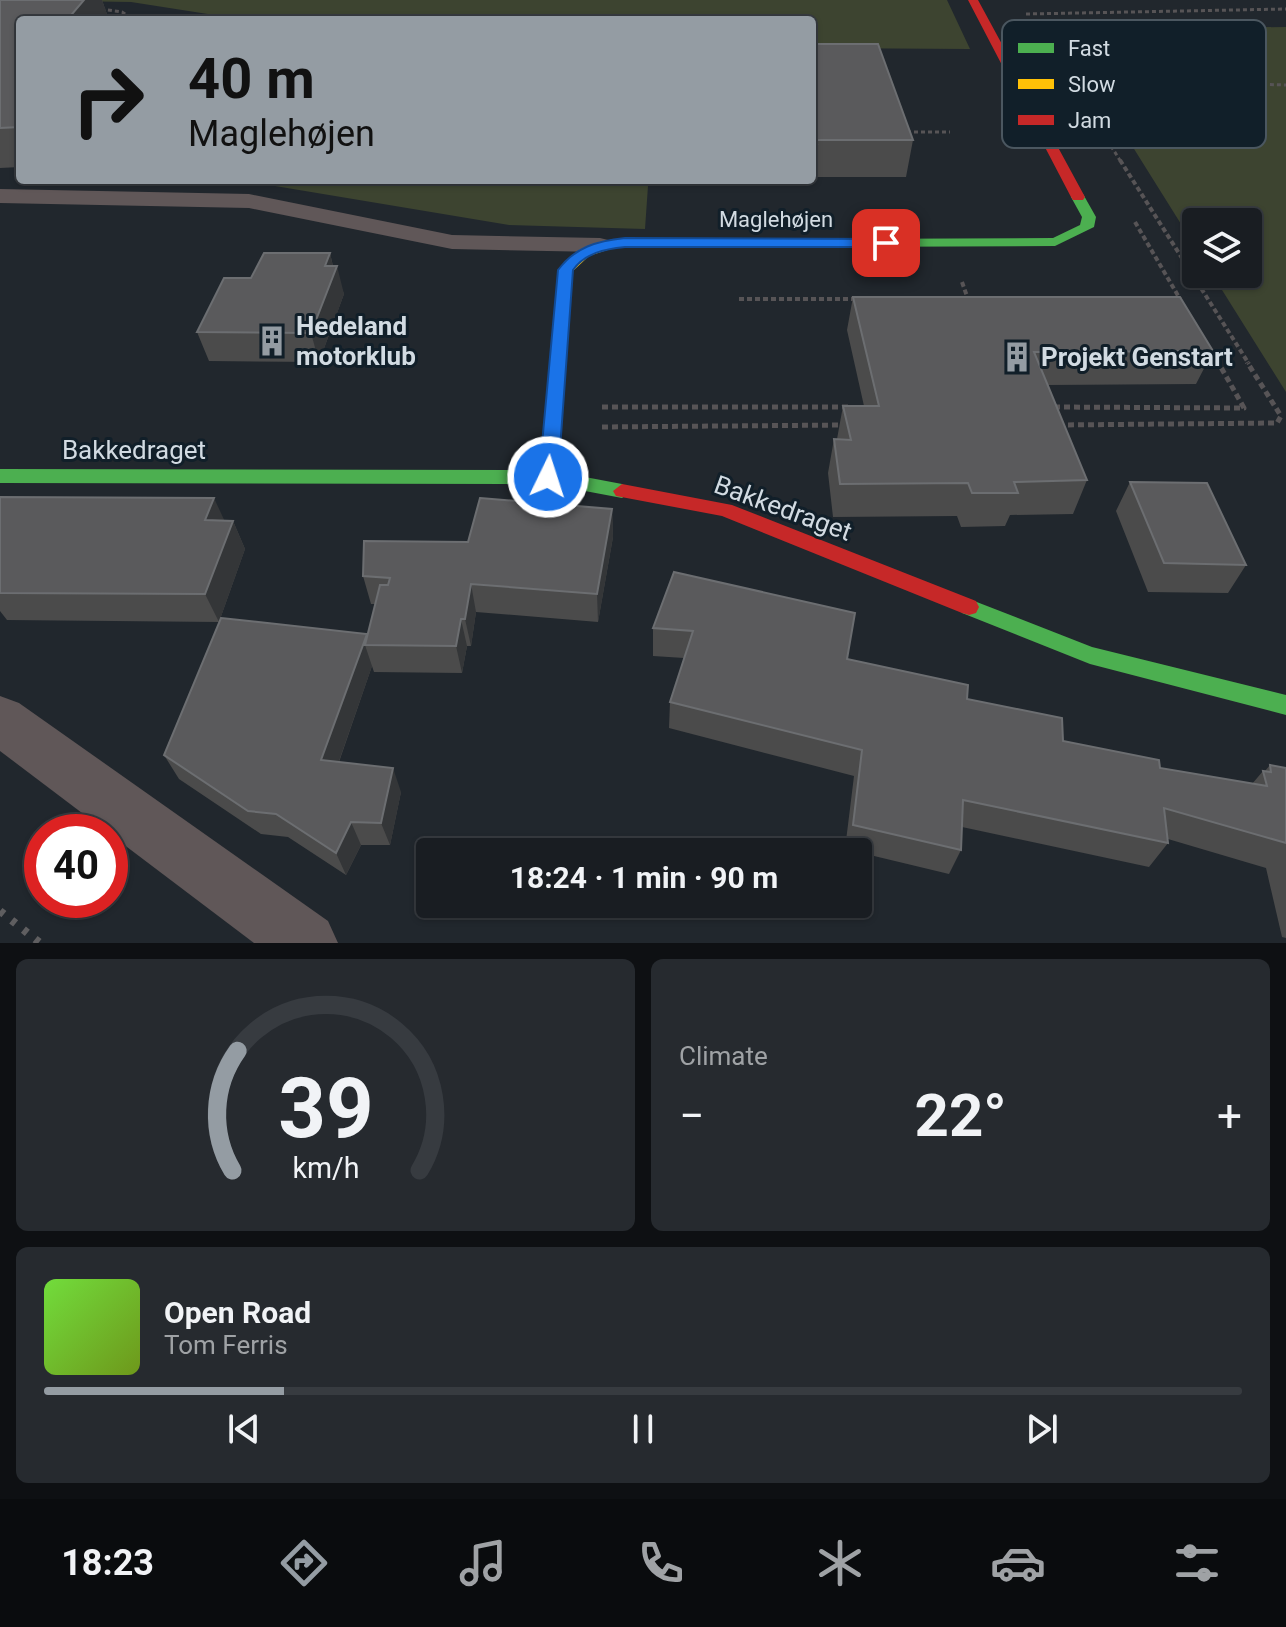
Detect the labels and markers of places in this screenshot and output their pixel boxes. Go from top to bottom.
pin [852,209,920,277]
place label: Hedeland motorklub [296,311,416,371]
building icon: Hedeland motorklub [255,324,289,358]
building icon: Projekt Genstart [1000,340,1034,374]
place label: Projekt Genstart [1041,342,1233,372]

